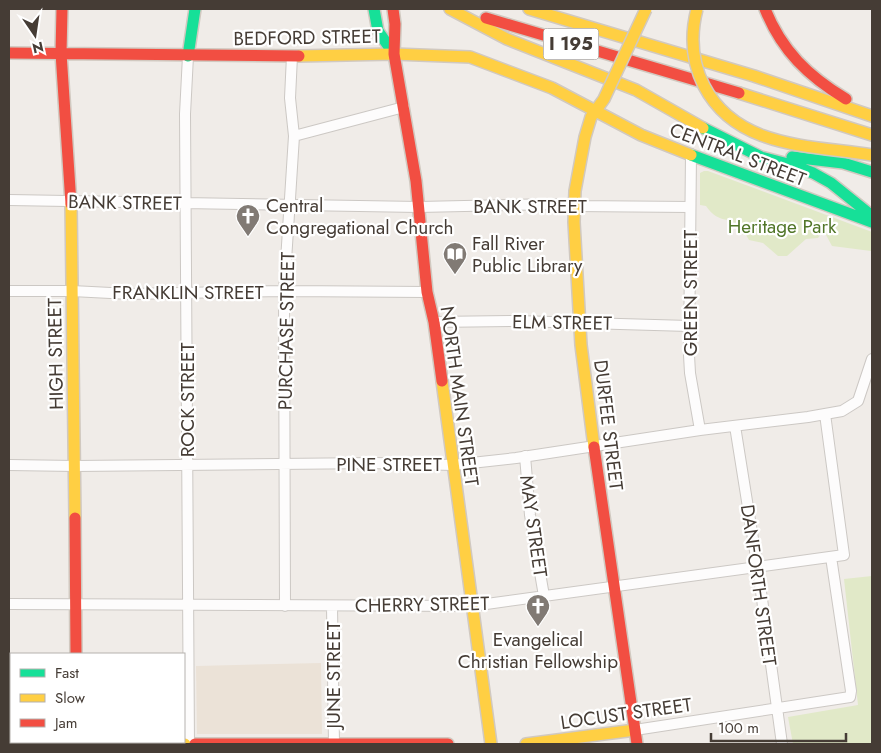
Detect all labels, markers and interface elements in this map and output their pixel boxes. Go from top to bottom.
north arrow [10,10,60,60]
street label: BEDFORD STREET [233,23,381,52]
road number: I 195 [544,29,598,60]
text: N [30,37,46,59]
street label: CENTRAL STREET [666,116,810,193]
street label: BANK STREET [68,188,182,217]
place label: Central Congregational Church [266,192,454,241]
street label: BANK STREET [473,193,587,220]
church icon: Central Congregational Church [235,203,261,237]
park label: Heritage Park [728,213,837,240]
place label: Fall River Public Library [472,230,583,279]
street label: GREEN STREET [677,230,704,356]
library icon: Fall River Public Library [442,241,468,275]
street label: PURCHASE STREET [272,251,301,410]
street label: FRANKLIN STREET [112,279,264,306]
street label: HIGH STREET [41,298,70,410]
street label: NORTH MAIN STREET [434,305,485,488]
street label: ELM STREET [512,308,612,337]
street label: ROCK STREET [174,342,201,457]
street label: DURFEE STREET [587,358,630,492]
street label: PINE STREET [336,451,442,478]
street label: MAY STREET [513,473,554,579]
street label: DANFORTH STREET [734,503,783,668]
street label: CHERRY STREET [355,590,490,619]
church icon: Evangelical Christian Fellowship [525,593,551,627]
street label: JUNE STREET [320,621,347,731]
place label: Evangelical Christian Fellowship [458,626,618,675]
legend [10,653,185,743]
text: Fast [55,662,79,684]
text: Slow [55,687,86,709]
street label: LOCUST STREET [559,691,694,736]
scale bar [711,710,846,742]
text: Jam [53,712,78,734]
text: 100 m [718,717,759,739]

